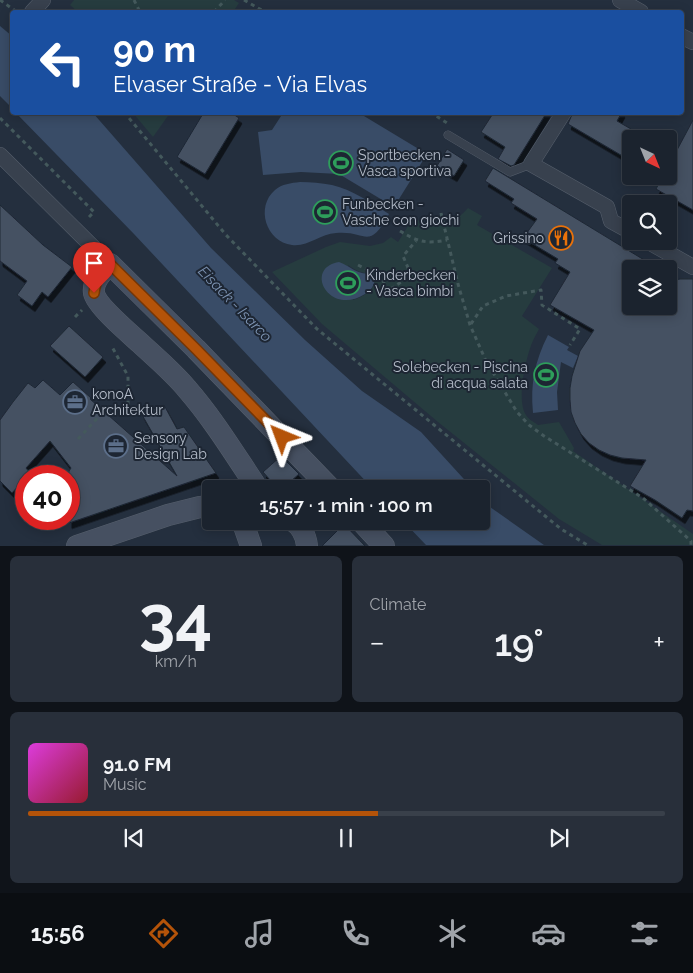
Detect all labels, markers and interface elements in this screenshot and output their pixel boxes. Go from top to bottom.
text: 90 m [113,29,196,70]
icon: left [30,30,95,95]
text: Elvaser Straße - Via Elvas [113,71,367,97]
north arrow [622,130,678,185]
map controls [622,130,677,315]
place label: Sportbecken - Vasca sportiva [358,147,451,179]
sports icon: Sportbecken - Vasca sportiva [328,150,354,176]
button: search [622,195,677,250]
place label: Funbecken - Vasche con giochi [342,196,459,228]
sports icon: Funbecken - Vasche con giochi [312,199,338,225]
restaurant icon: Grissino [548,225,574,251]
place label: Grissino [493,230,544,246]
pin [73,242,115,293]
icon: arrive [80,249,108,277]
button: layers [622,260,677,315]
water label: Eisack - Isarco [194,262,276,346]
place label: Kinderbecken - Vasca bimbi [366,267,456,299]
sports icon: Kinderbecken - Vasca bimbi [335,270,361,296]
place label: Solebecken - Piscina di acqua salata [393,359,528,391]
sports icon: Solebecken - Piscina di acqua salata [533,362,559,388]
place label: konoA Architektur [92,386,163,418]
office icon: konoA Architektur [62,389,88,415]
position arrow [255,410,307,462]
place label: Sensory Design Lab [134,430,207,462]
office icon: Sensory Design Lab [103,433,129,459]
speed limit sign: 40 [15,465,80,530]
text: 15:57 · 1 min · 100 m [259,494,433,516]
text: 34 [139,581,212,657]
text: Climate [370,595,426,614]
text: 19° [494,620,544,665]
text: − [370,626,385,659]
text: + [653,626,665,659]
text: km/h [155,652,197,671]
text: 91.0 FM [103,753,171,775]
text: Music [103,775,147,794]
icon: previous [120,824,148,852]
icon: pause [332,824,360,852]
icon: next [545,824,573,852]
icon: directions [146,916,181,951]
icon: music [242,916,277,951]
icon: phone [338,916,373,951]
icon: climate [435,916,470,951]
icon: car [531,916,566,951]
icon: filters [627,916,662,951]
text: 15:56 [31,920,85,946]

